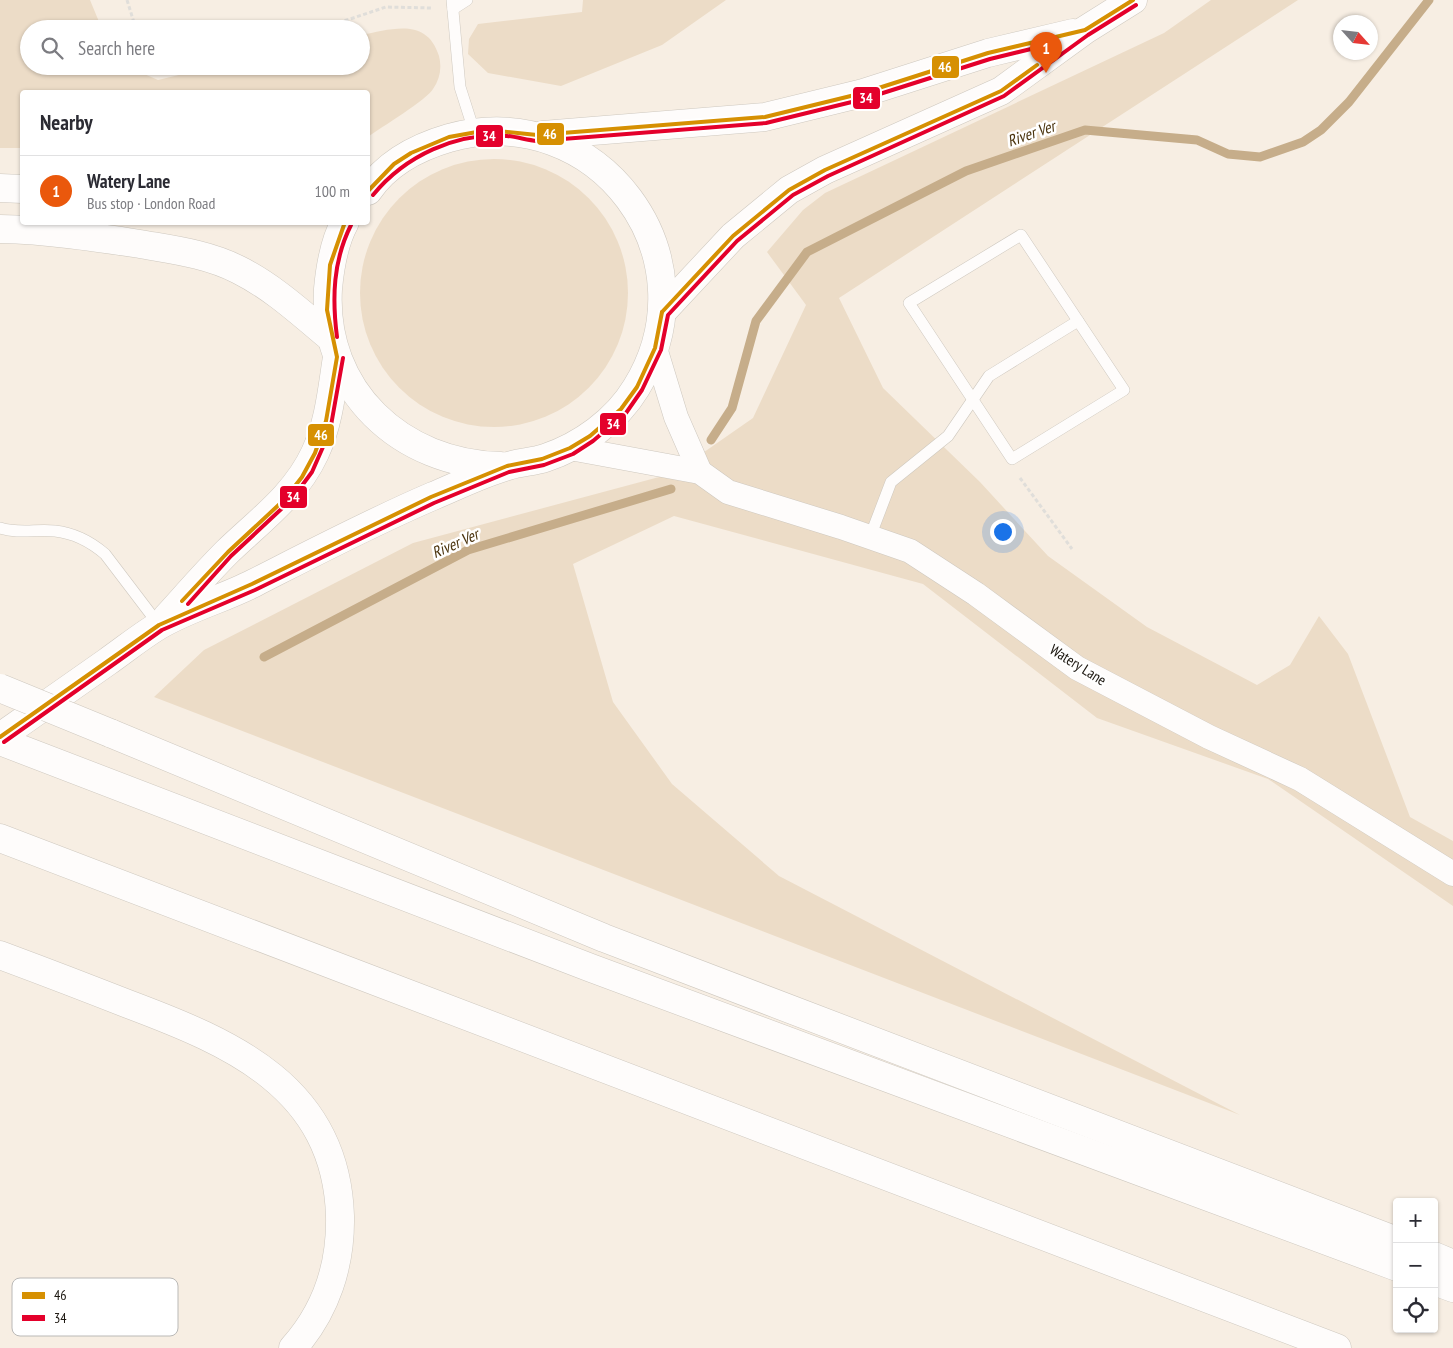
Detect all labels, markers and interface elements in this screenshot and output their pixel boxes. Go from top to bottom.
north arrow [1333,15,1378,60]
search box [20,20,370,75]
pin: 1 [1030,32,1062,73]
icon: search [38,34,66,62]
text: Search here [78,36,155,60]
line badge: 46 [931,55,960,79]
text: 46 [938,58,952,76]
line badge: 34 [852,86,881,110]
text: 34 [859,89,873,107]
text: Nearby [40,109,93,136]
water label: River Ver [1005,115,1060,150]
line badge: 46 [536,122,565,146]
line badge: 34 [475,124,504,148]
text: 46 [543,125,557,143]
text: 34 [482,127,496,145]
text: Watery Lane [87,169,170,193]
text: 1 [52,181,60,201]
text: 100 m [315,181,350,201]
text: Bus stop · London Road [87,193,215,213]
line badge: 34 [599,412,627,436]
text: 34 [606,415,620,433]
line badge: 46 [307,423,335,447]
text: 46 [314,426,328,444]
line badge: 34 [279,485,308,509]
text: 34 [286,488,300,506]
your location [990,519,1016,545]
water label: River Ver [429,523,484,562]
street label: Watery Lane [1046,640,1110,689]
map controls [1393,1198,1438,1333]
button: + [1393,1198,1438,1243]
button: − [1393,1243,1438,1288]
legend [12,1278,178,1336]
text: 46 [54,1286,67,1304]
button: locate [1393,1288,1438,1333]
text: 34 [54,1309,67,1327]

